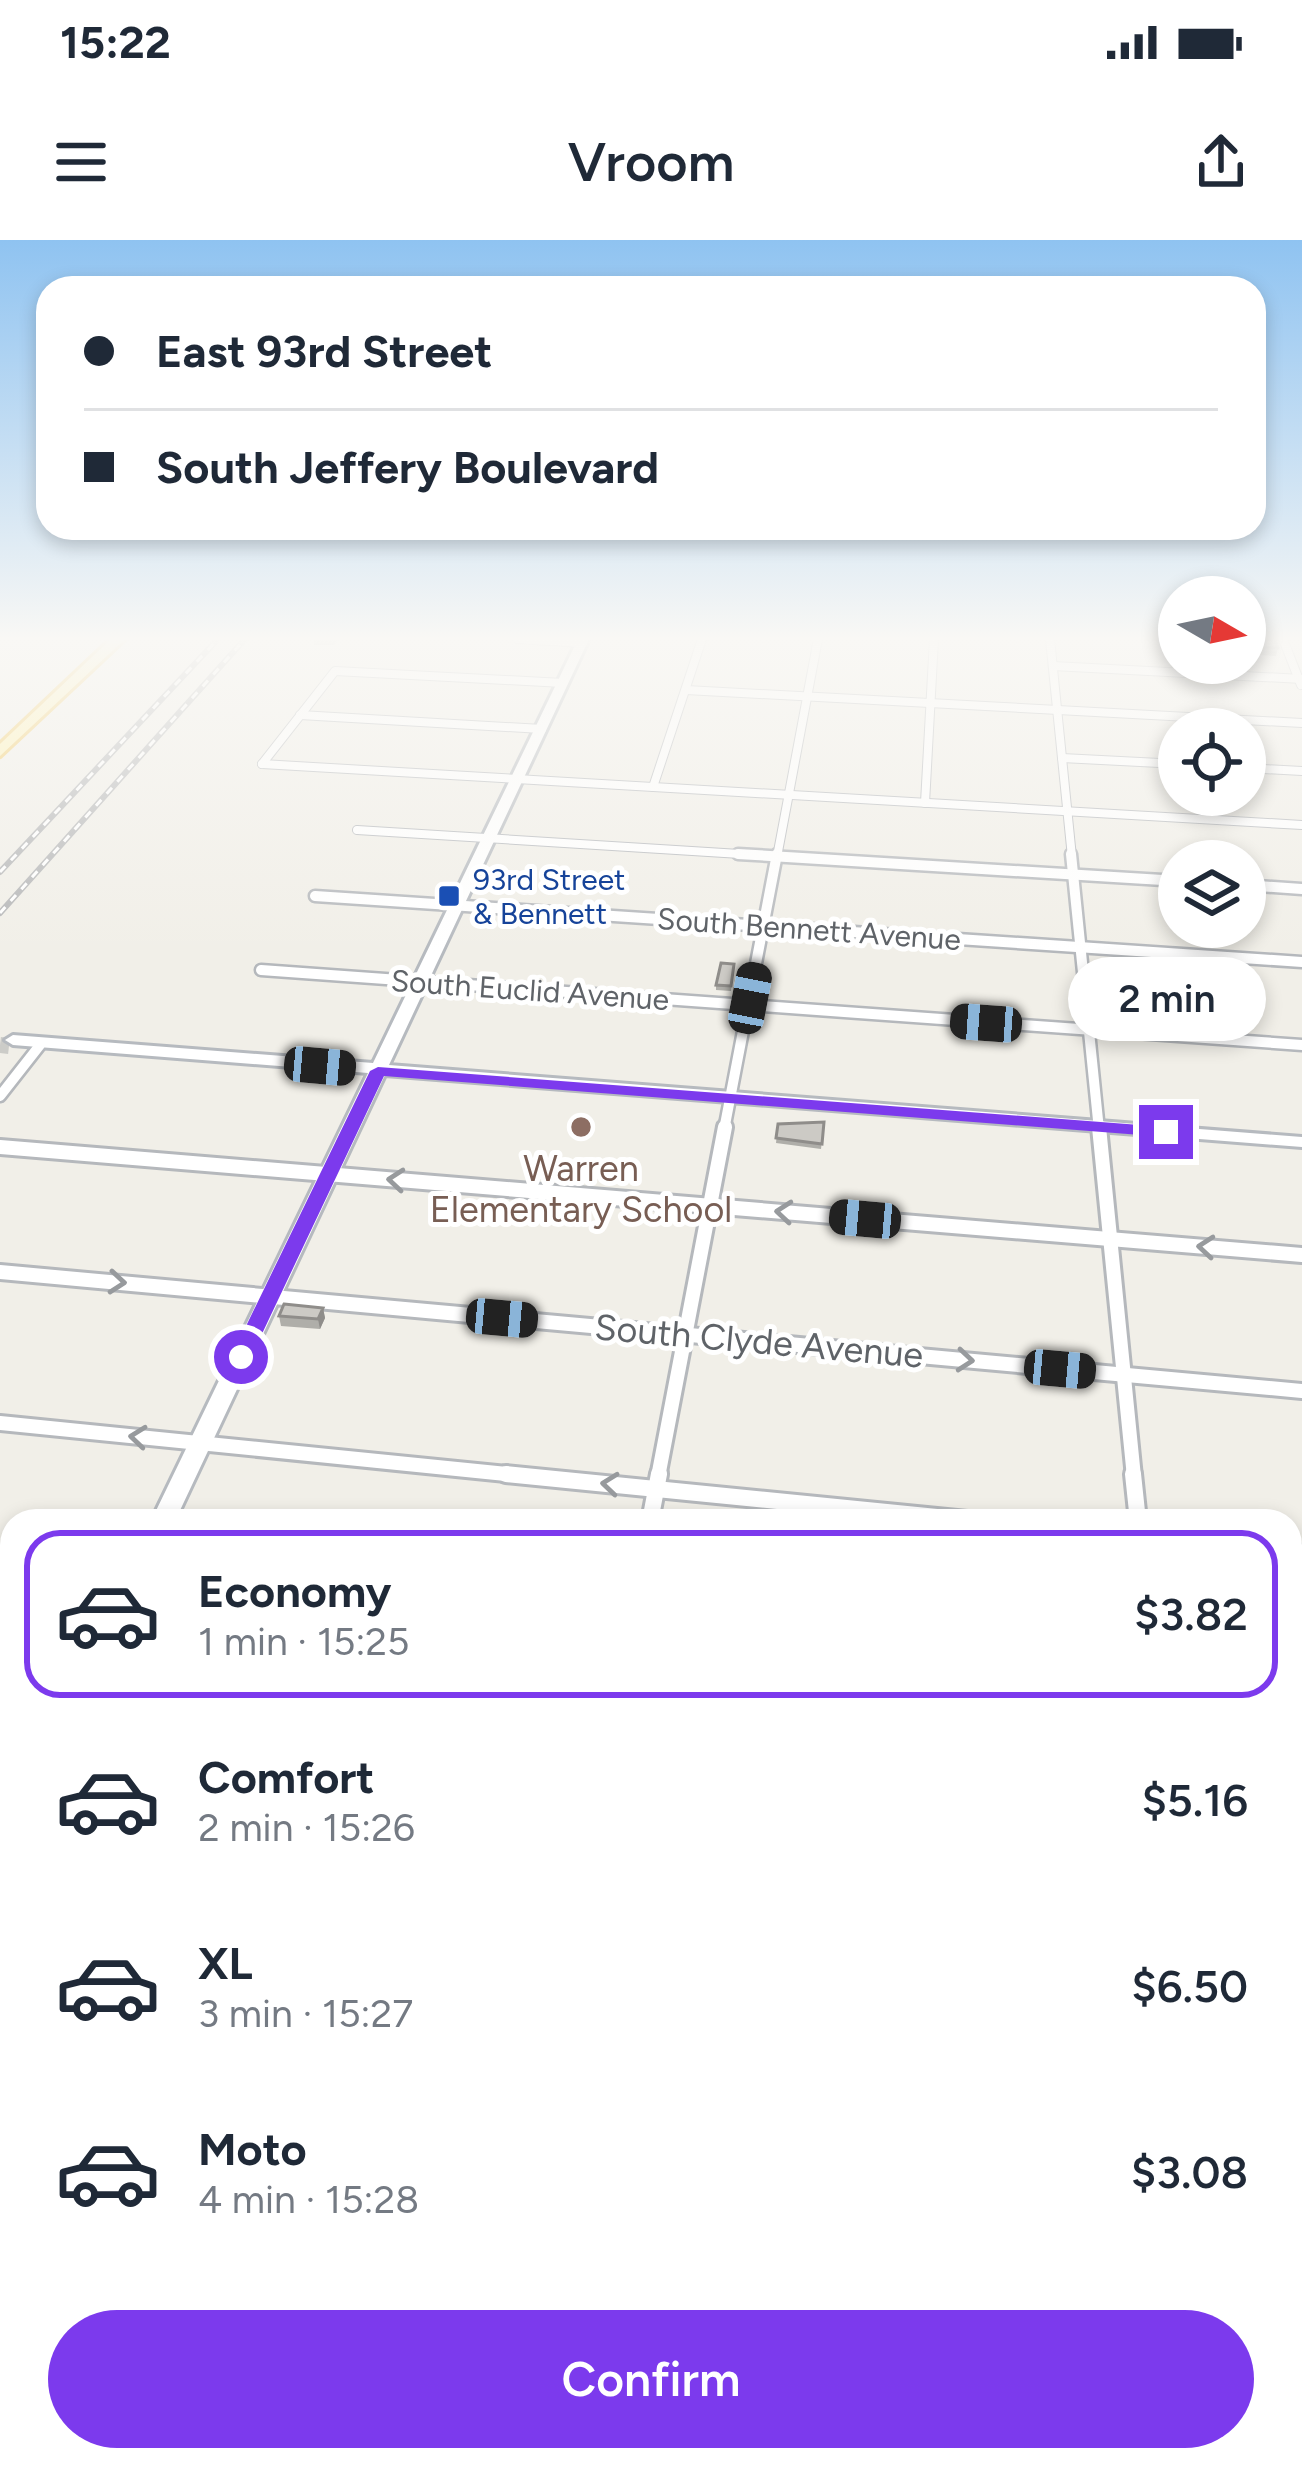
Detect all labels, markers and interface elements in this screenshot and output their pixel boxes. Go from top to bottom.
text: 15:22 [60,15,171,69]
icon: menu [48,129,114,195]
icon: share [1188,129,1254,195]
text: Vroom [568,130,734,195]
text: East 93rd Street [156,324,492,378]
text: South Jeffery Boulevard [156,440,659,494]
north arrow [1158,576,1266,684]
map controls [1158,576,1266,948]
button: locate [1158,708,1266,816]
button: layers [1158,840,1266,948]
place label: 93rd Street & Bennett [473,861,625,932]
marker: 93rd Street & Bennett [436,883,462,909]
street label: South Bennett Avenue [656,900,962,958]
callout: 2 min [1067,958,1265,1042]
car [725,959,775,1037]
street label: South Euclid Avenue [390,962,670,1018]
text: 2 min [1118,975,1216,1022]
car [949,1003,1023,1043]
car [283,1045,357,1087]
route end [1139,1105,1193,1159]
marker: Warren Elementary School [568,1114,594,1140]
place label: Warren Elementary School [430,1147,732,1231]
one-way arrow [386,1168,405,1193]
car [828,1198,902,1240]
one-way arrow [774,1200,793,1225]
one-way arrow [1196,1235,1215,1260]
one-way arrow [107,1269,126,1295]
car [465,1297,539,1339]
street label: South Clyde Avenue [593,1305,925,1377]
route start [214,1330,268,1384]
one-way arrow [956,1347,975,1372]
car [1023,1348,1097,1390]
one-way arrow [128,1425,147,1450]
one-way arrow [600,1472,619,1497]
icon: car [54,1560,162,1668]
text: Economy [198,1564,391,1618]
text: $3.82 [1134,1587,1248,1641]
text: 1 min · 15:25 [198,1618,410,1665]
icon: car [54,1746,162,1854]
text: Comfort [198,1750,374,1804]
text: $5.16 [1142,1773,1248,1827]
text: 2 min · 15:26 [198,1804,415,1851]
icon: car [54,1932,162,2040]
text: XL [198,1936,253,1990]
text: $6.50 [1132,1959,1248,2013]
text: 3 min · 15:27 [198,1990,413,2037]
icon: car [54,2118,162,2226]
text: Moto [198,2122,307,2176]
text: $3.08 [1131,2145,1248,2199]
text: 4 min · 15:28 [198,2176,419,2223]
button: Confirm [48,2310,1254,2448]

